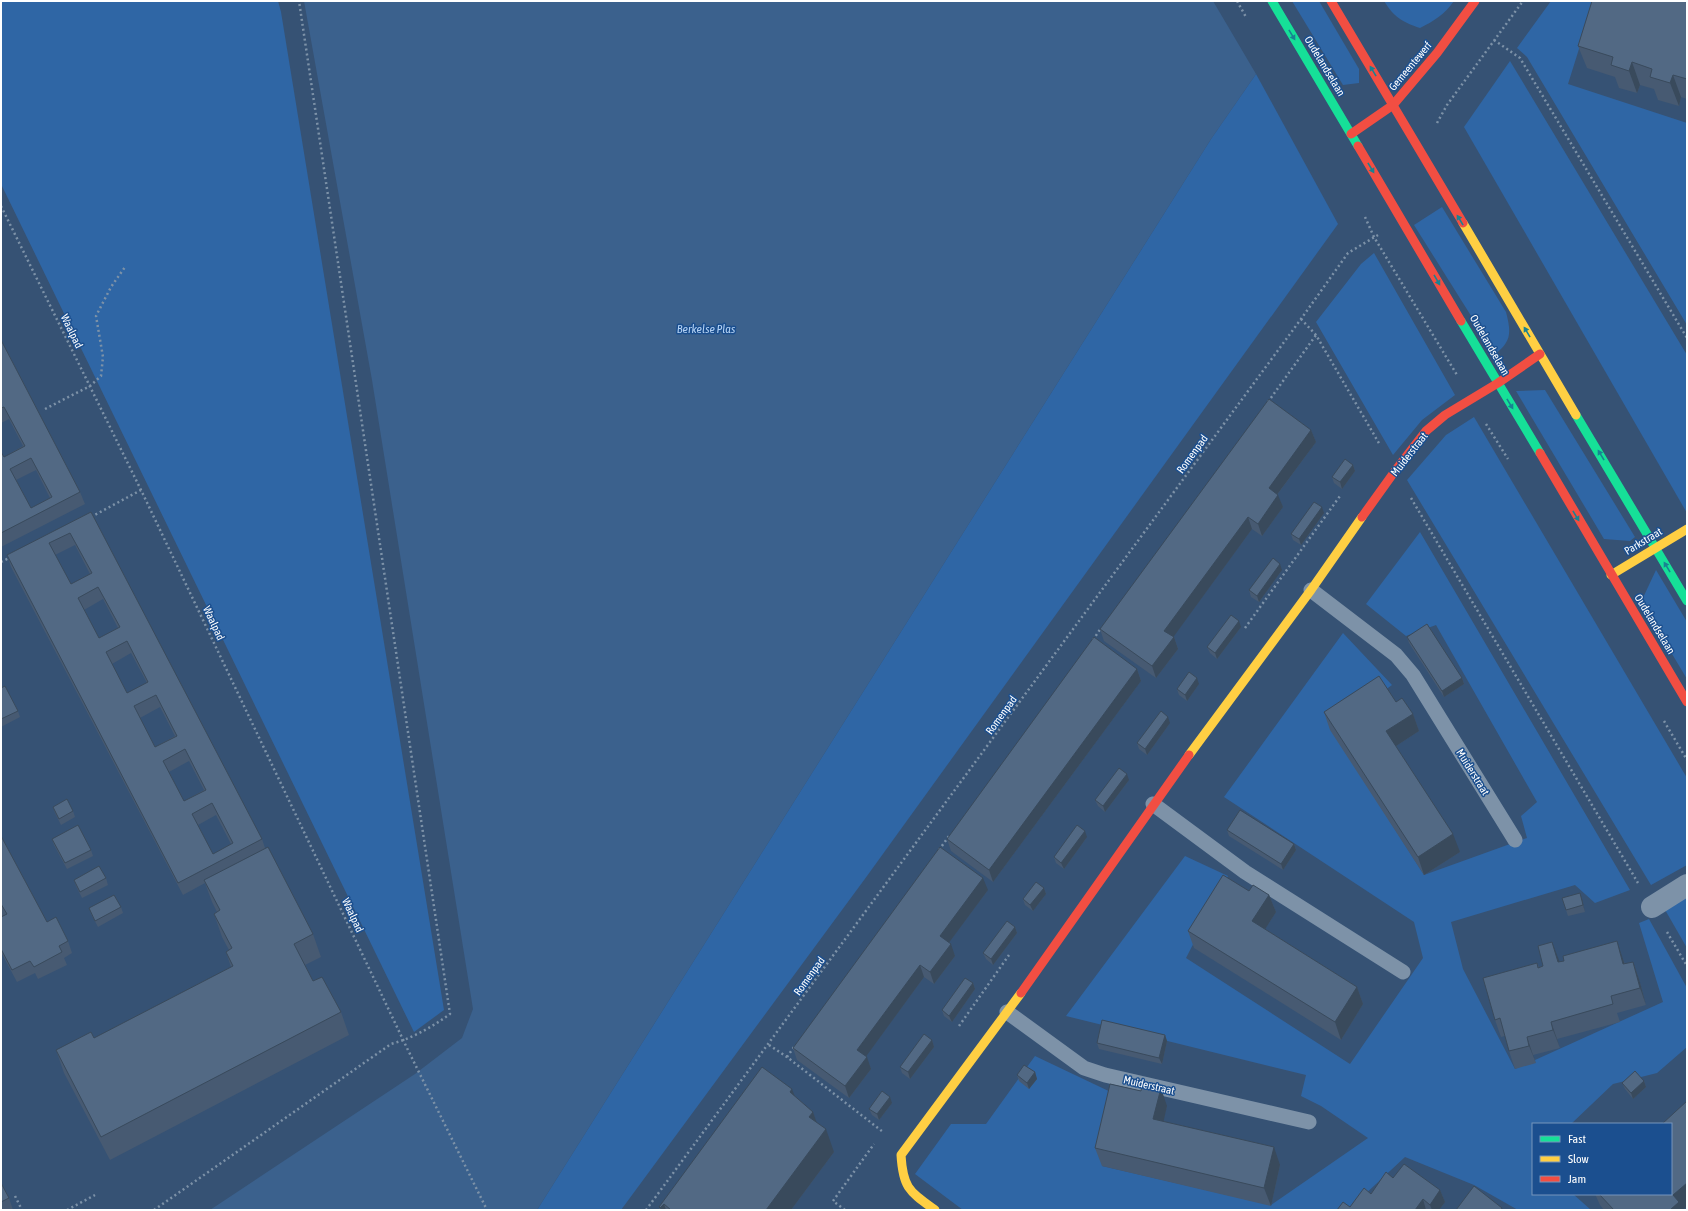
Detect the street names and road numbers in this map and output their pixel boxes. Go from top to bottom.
street label: Oudelandselaan [1302,34,1348,98]
street label: Gemeentewerf [1386,39,1434,93]
street label: Waalpad [59,312,85,350]
street label: Oudelandselaan [1468,313,1512,377]
street label: Muiderstraat [1388,430,1430,478]
street label: Romenpad [1174,432,1210,476]
street label: Parkstraat [1622,525,1664,557]
street label: Oudelandselaan [1632,592,1678,656]
street label: Waalpad [201,604,227,642]
street label: Romenpad [983,693,1019,737]
street label: Muiderstraat [1454,747,1492,797]
street label: Waalpad [340,896,366,934]
street label: Romenpad [791,954,827,998]
street label: Muiderstraat [1122,1073,1176,1097]

